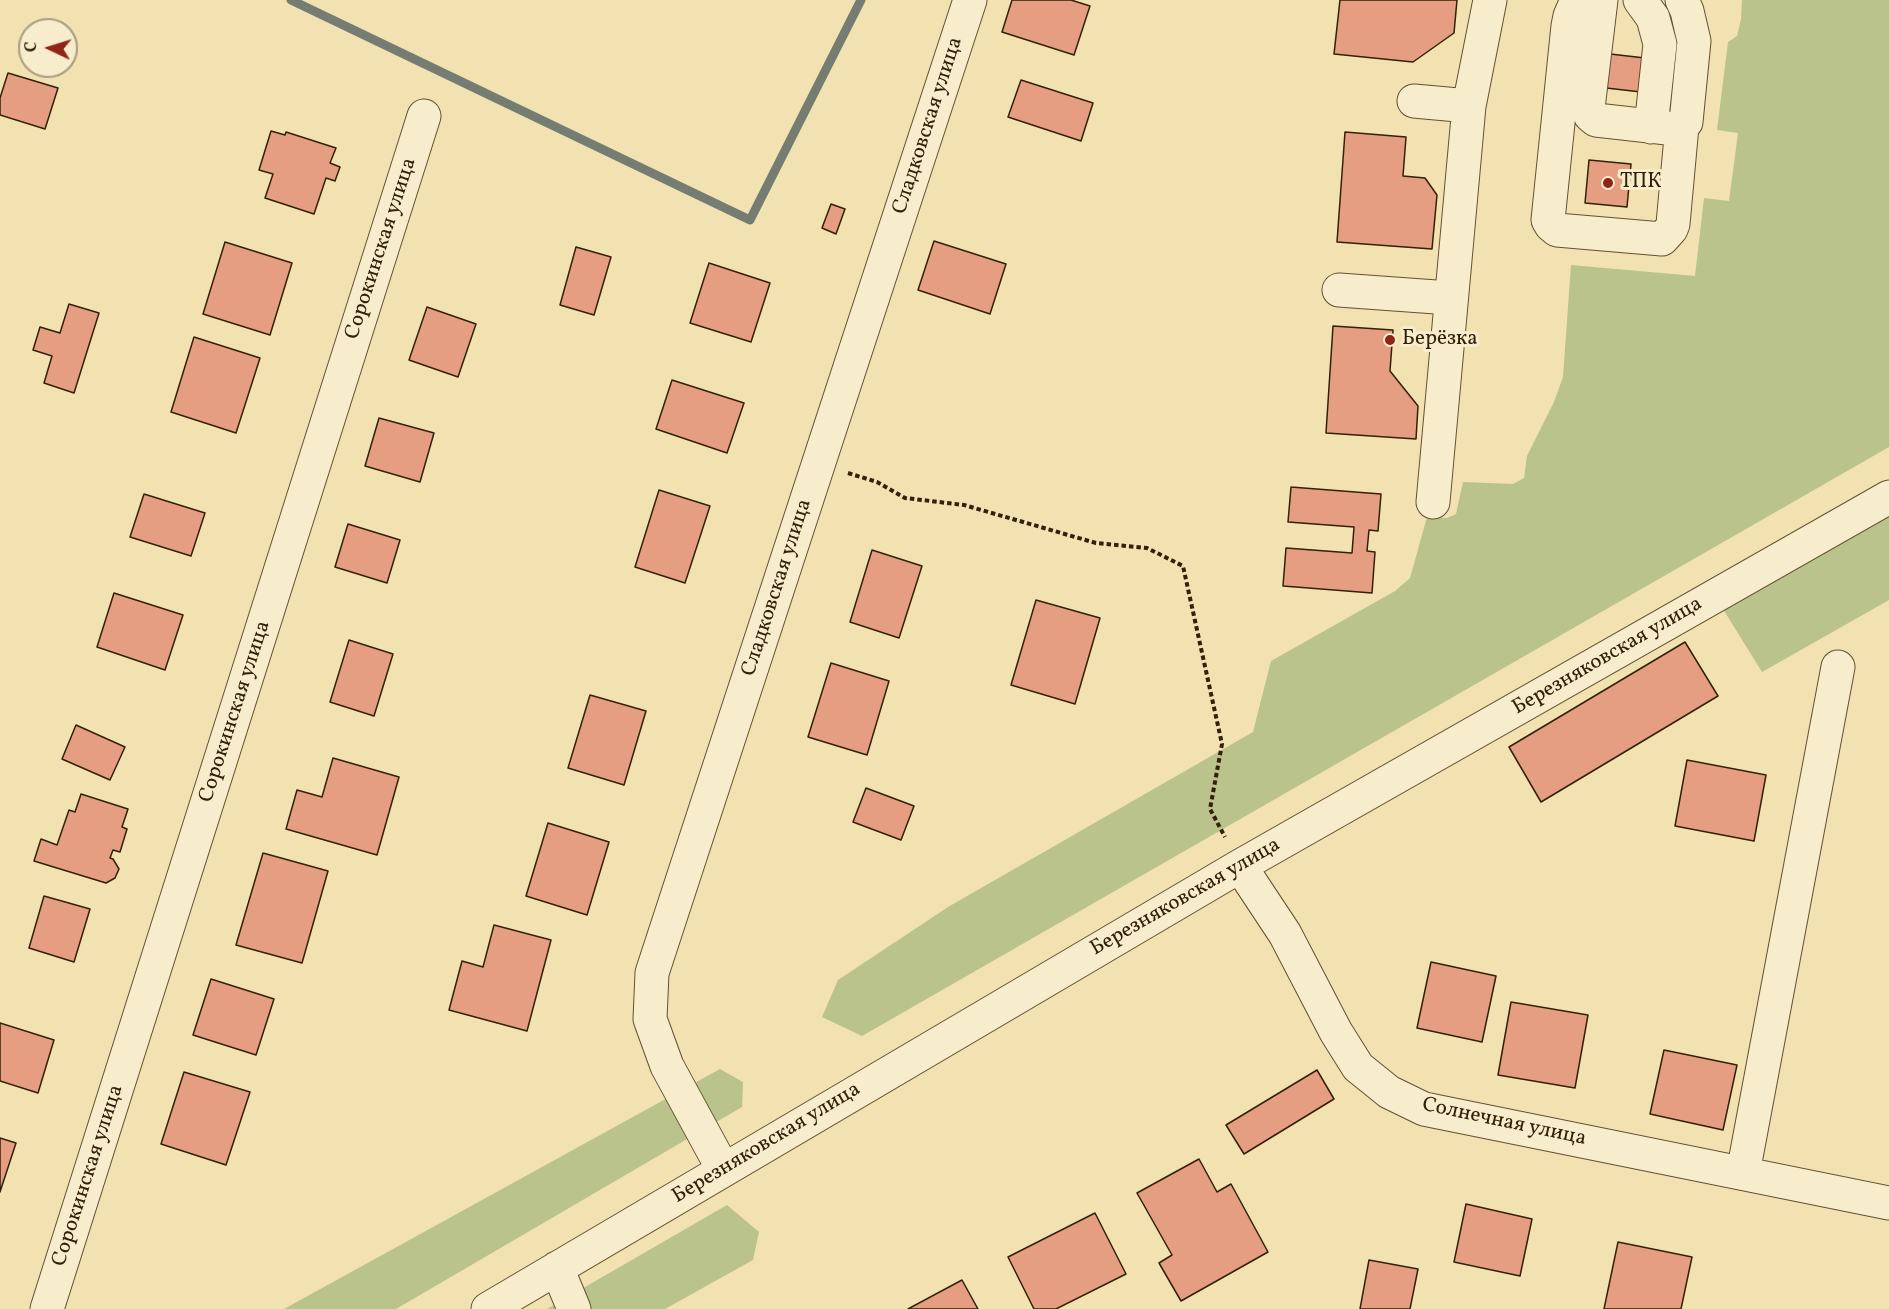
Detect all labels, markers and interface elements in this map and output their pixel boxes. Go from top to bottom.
north arrow [18,18,78,78]
street label: Сладковская улица [888,34,970,218]
text: С [21,41,43,53]
street label: Сорокинская улица [341,155,423,343]
place label: ТПК [1620,170,1662,196]
marker: ТПК [1601,176,1615,190]
place label: Берёзка [1402,327,1478,353]
marker: Берёзка [1383,333,1397,347]
street label: Сладковская улица [737,496,819,680]
street label: Березняковская улица [1509,592,1707,722]
street label: Сорокинская улица [195,618,277,806]
street label: Березняковская улица [1087,833,1285,963]
street label: Березняковская улица [668,1078,866,1210]
street label: Сорокинская улица [48,1082,130,1270]
street label: Солнечная улица [1420,1093,1588,1153]

